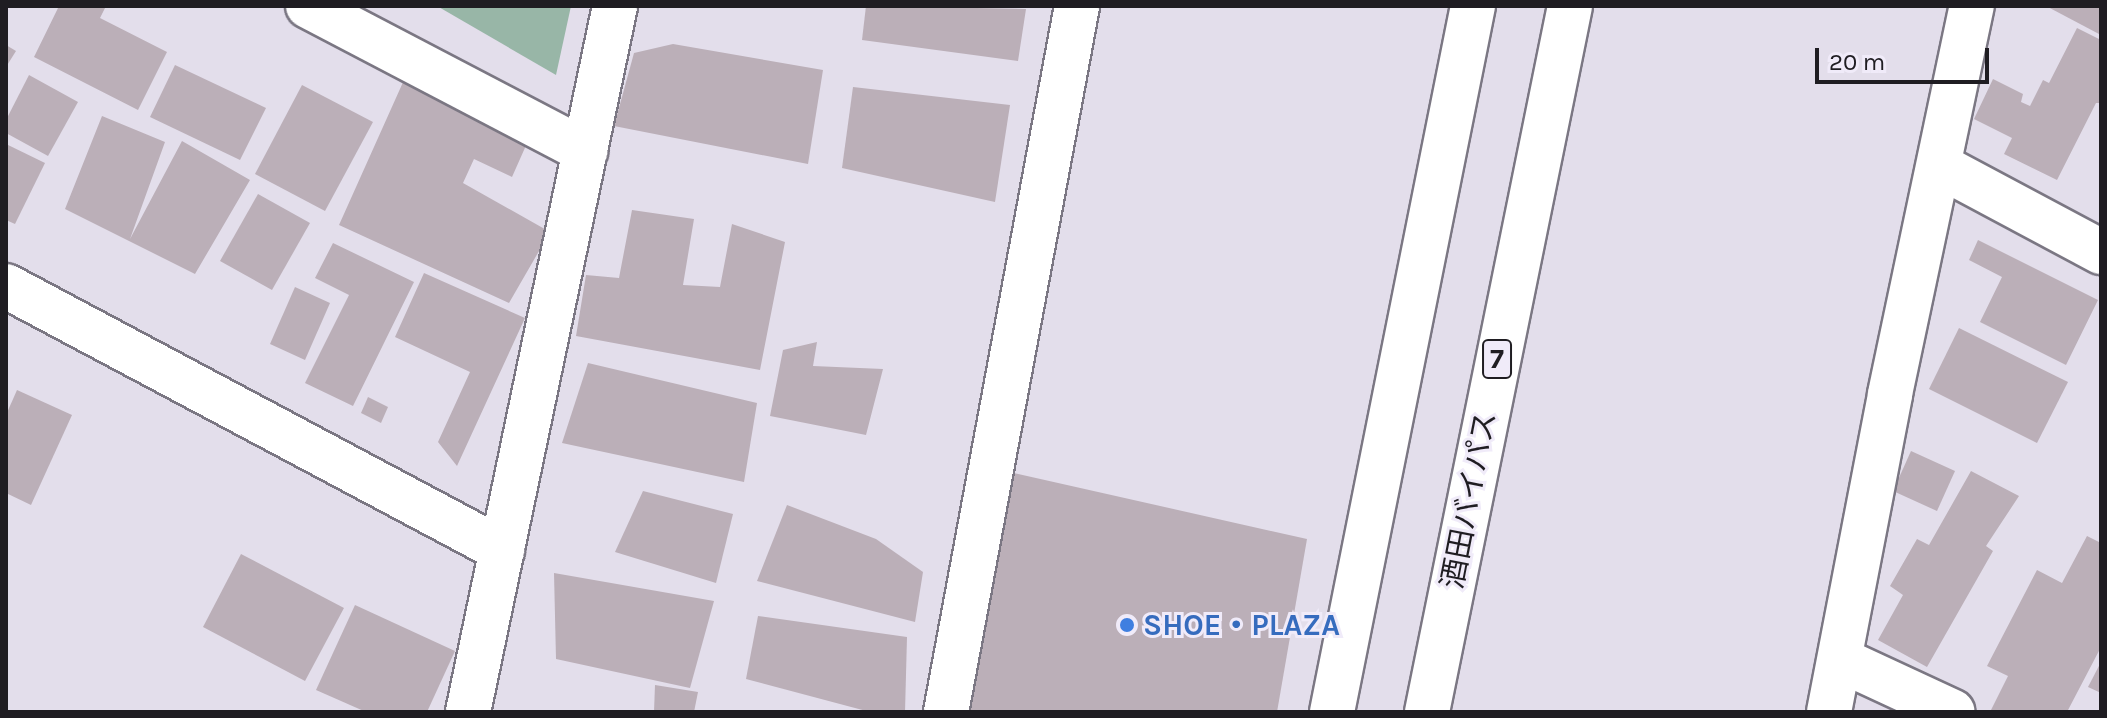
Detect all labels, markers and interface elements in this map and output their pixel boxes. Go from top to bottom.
scale bar [1819,32,1993,82]
text: 20 m [1829,48,1885,76]
road number: 7 [1481,335,1513,383]
street label: 酒田バイパス [1434,408,1504,592]
place label: SHOE・PLAZA [1143,607,1340,643]
marker: SHOE・PLAZA [1118,616,1136,634]

